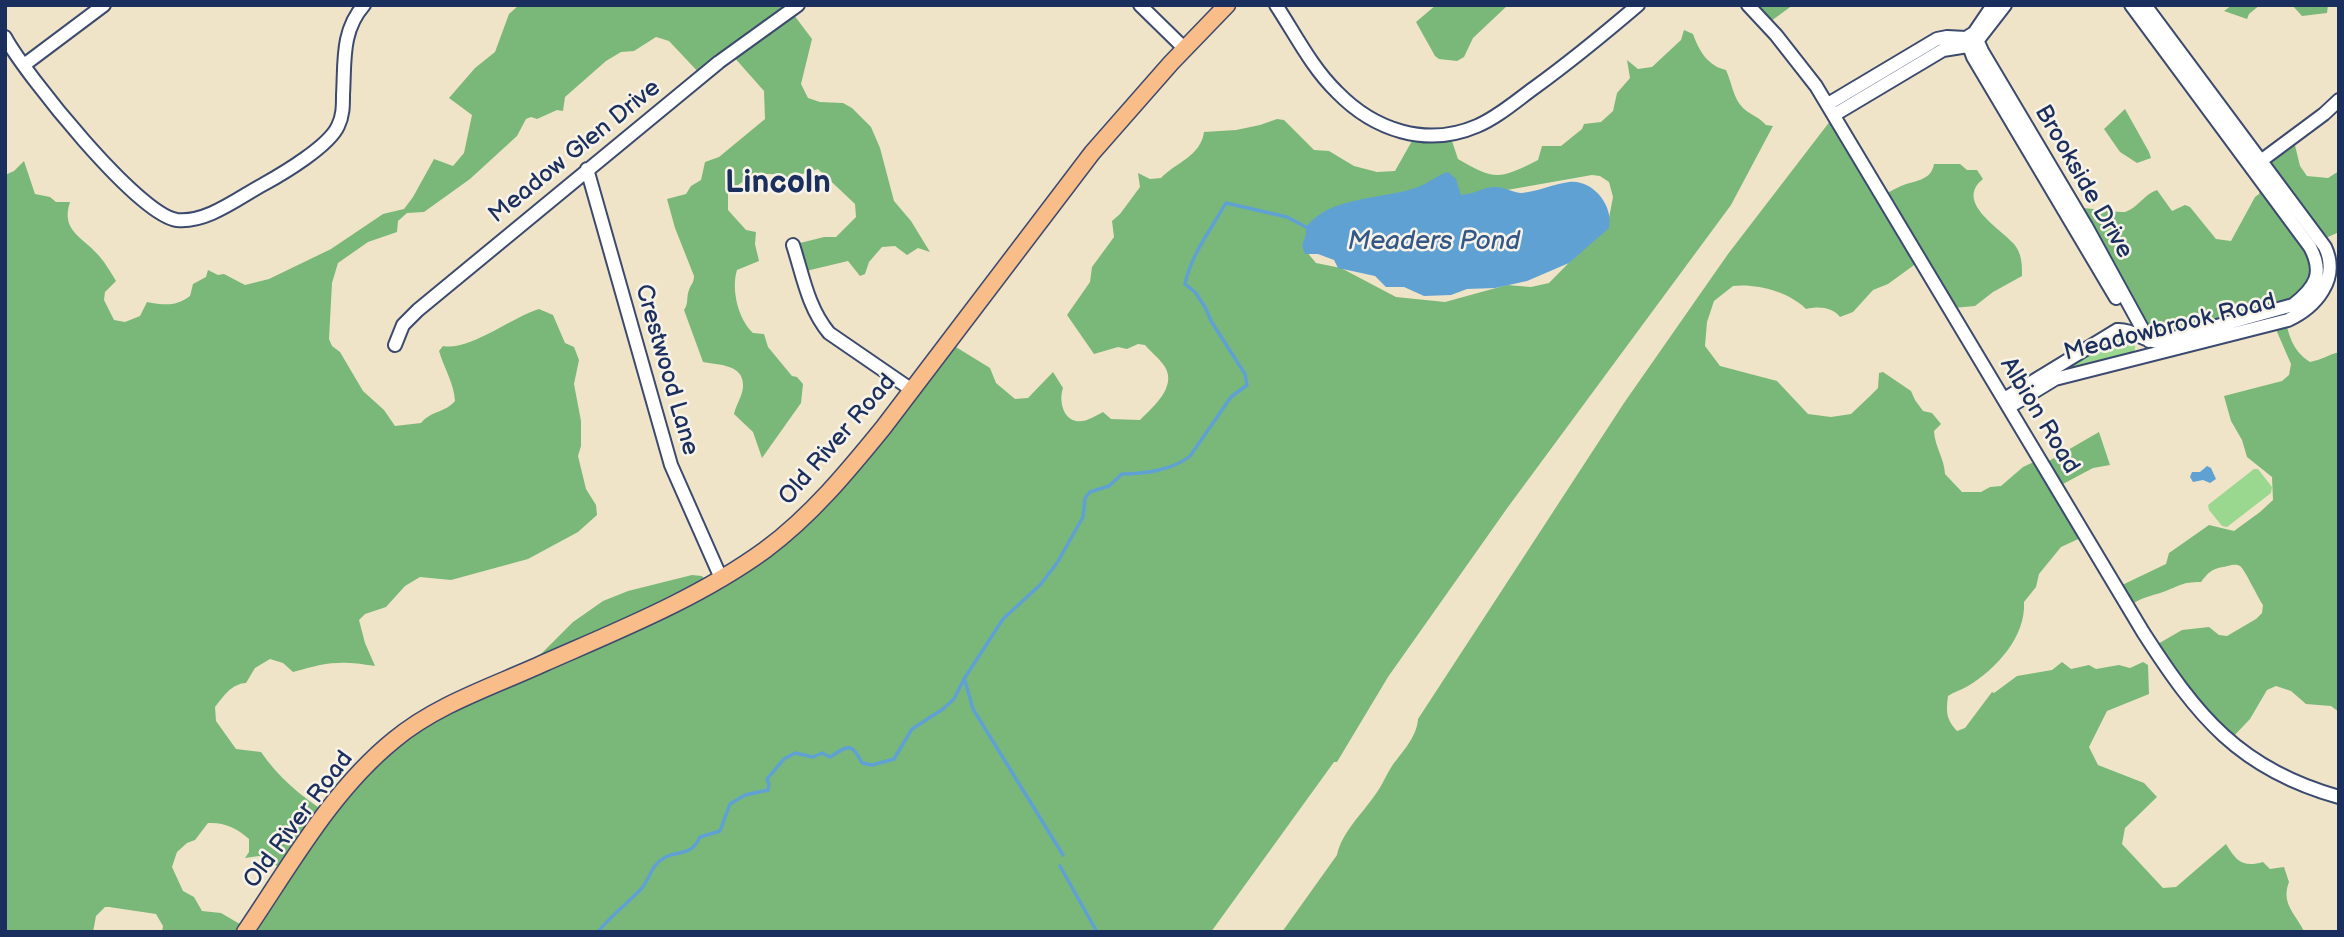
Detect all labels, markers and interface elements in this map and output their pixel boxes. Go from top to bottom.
street label: Meadow Glen Drive [483,74,667,230]
street label: Brookside Drive [2028,100,2138,264]
district label: Lincoln [725,165,831,203]
water label: Meaders Pond [1348,226,1520,258]
street label: Crestwood Lane [628,281,704,459]
street label: Meadowbrook Road [2061,288,2279,368]
street label: Albion Road [1993,353,2085,479]
street label: Old River Road [773,369,903,511]
street label: Old River Road [238,746,360,894]

